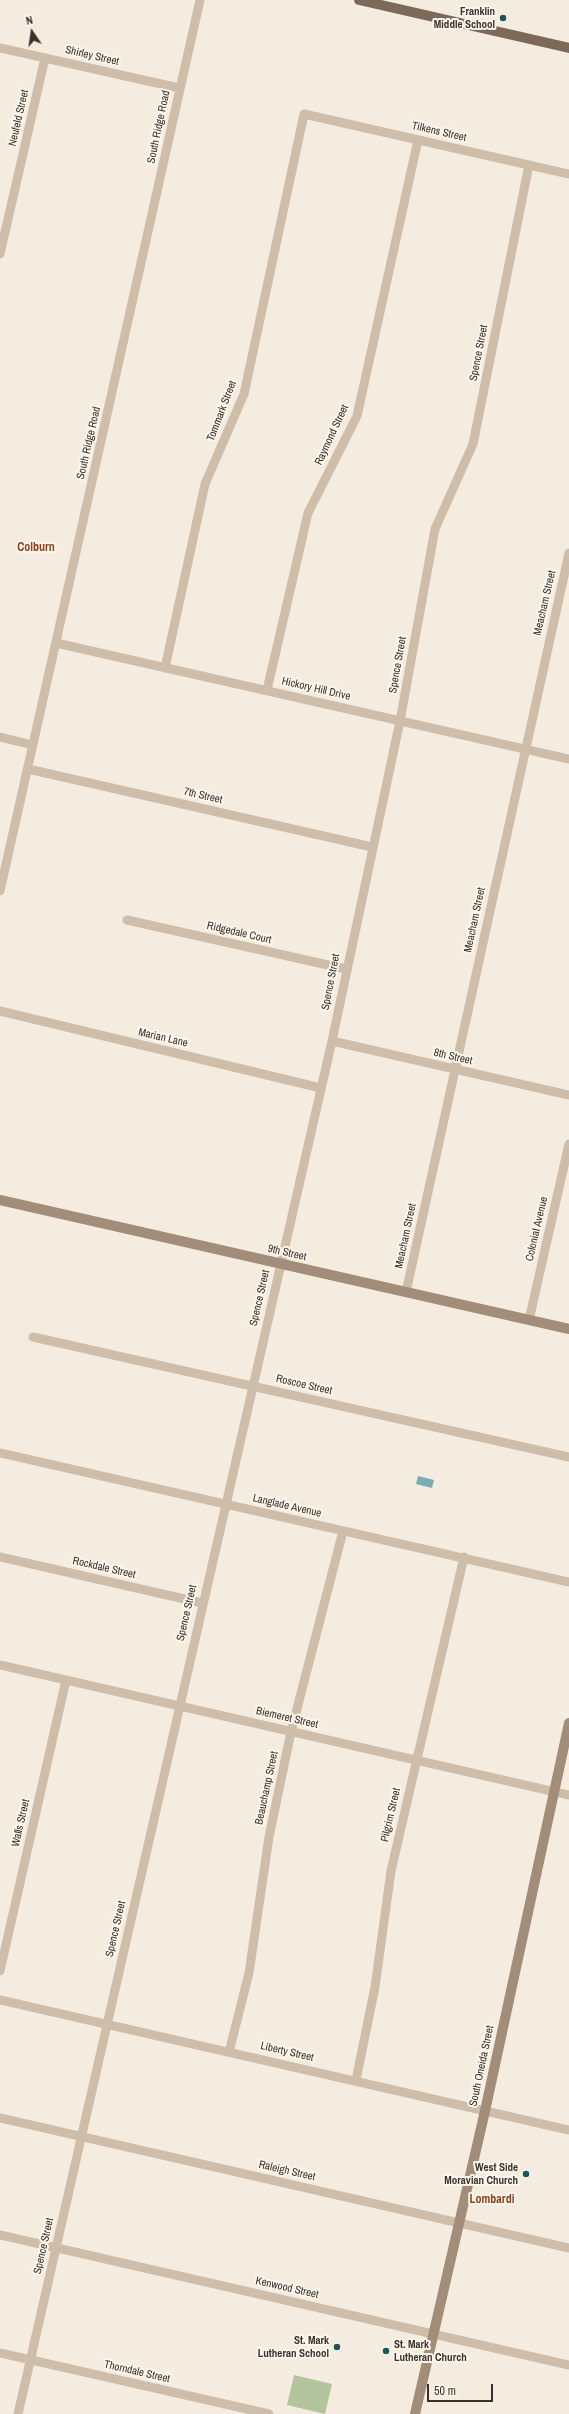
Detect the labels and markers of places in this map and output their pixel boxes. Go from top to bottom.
place label: Franklin Middle School [434,5,495,31]
marker: Franklin Middle School [498,13,508,23]
place label: West Side Moravian Church [444,2161,518,2187]
marker: West Side Moravian Church [521,2169,531,2179]
place label: St. Mark Lutheran School [258,2334,329,2360]
place label: St. Mark Lutheran Church [394,2338,467,2364]
marker: St. Mark Lutheran School [332,2342,342,2352]
marker: St. Mark Lutheran Church [381,2346,391,2356]

